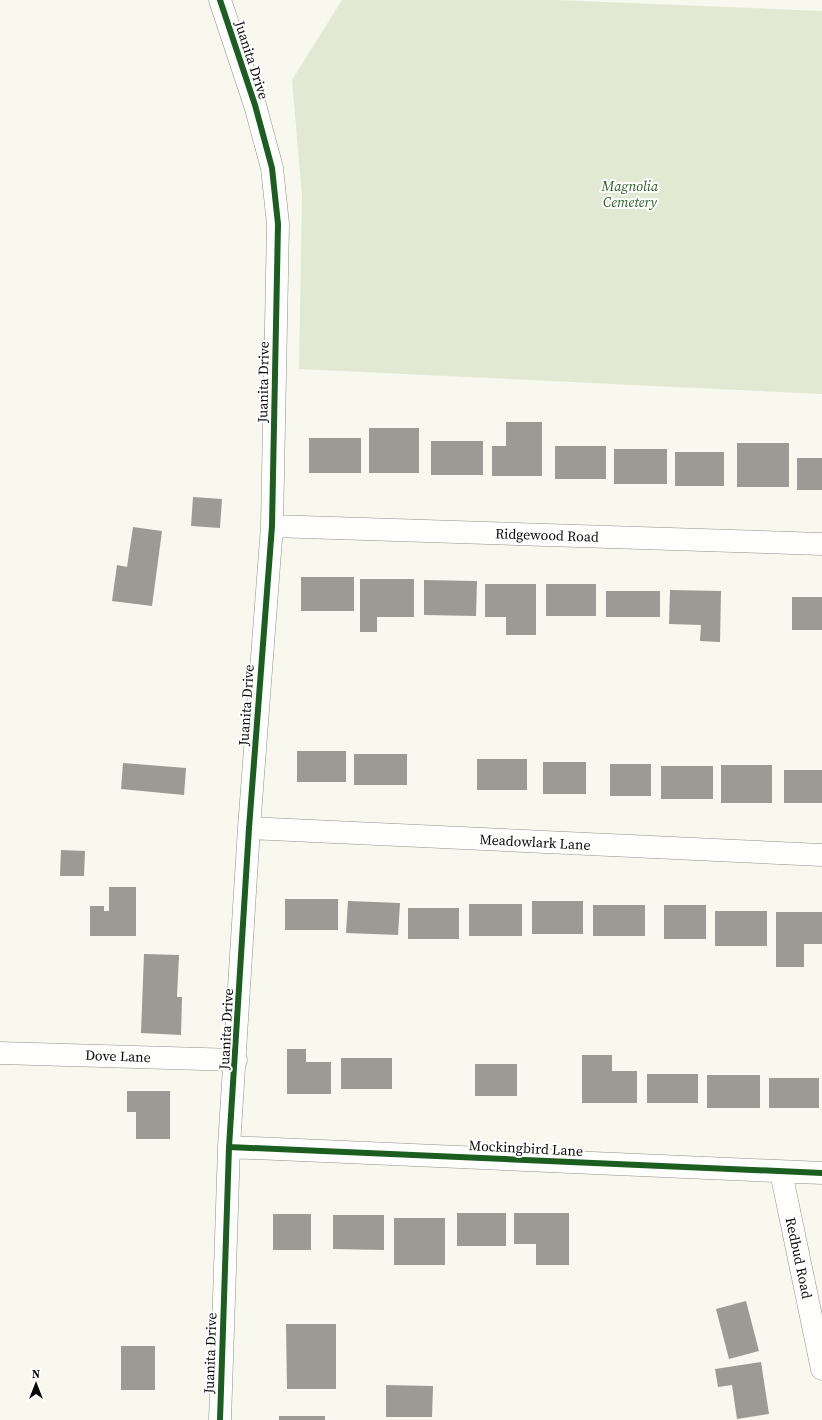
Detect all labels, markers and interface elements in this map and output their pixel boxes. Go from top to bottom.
street label: Juanita Drive [230,17,274,102]
park label: Magnolia Cemetery [601,176,659,212]
street label: Juanita Drive [252,341,274,424]
street label: Ridgewood Road [495,523,599,547]
street label: Juanita Drive [233,664,259,747]
street label: Meadowlark Lane [479,829,591,855]
street label: Juanita Drive [214,988,238,1071]
street label: Dove Lane [85,1045,151,1067]
street label: Mockingbird Lane [468,1135,584,1161]
street label: Redbud Road [781,1215,817,1301]
street label: Juanita Drive [199,1312,221,1395]
north arrow [16,1364,56,1404]
text: N [32,1367,40,1382]

